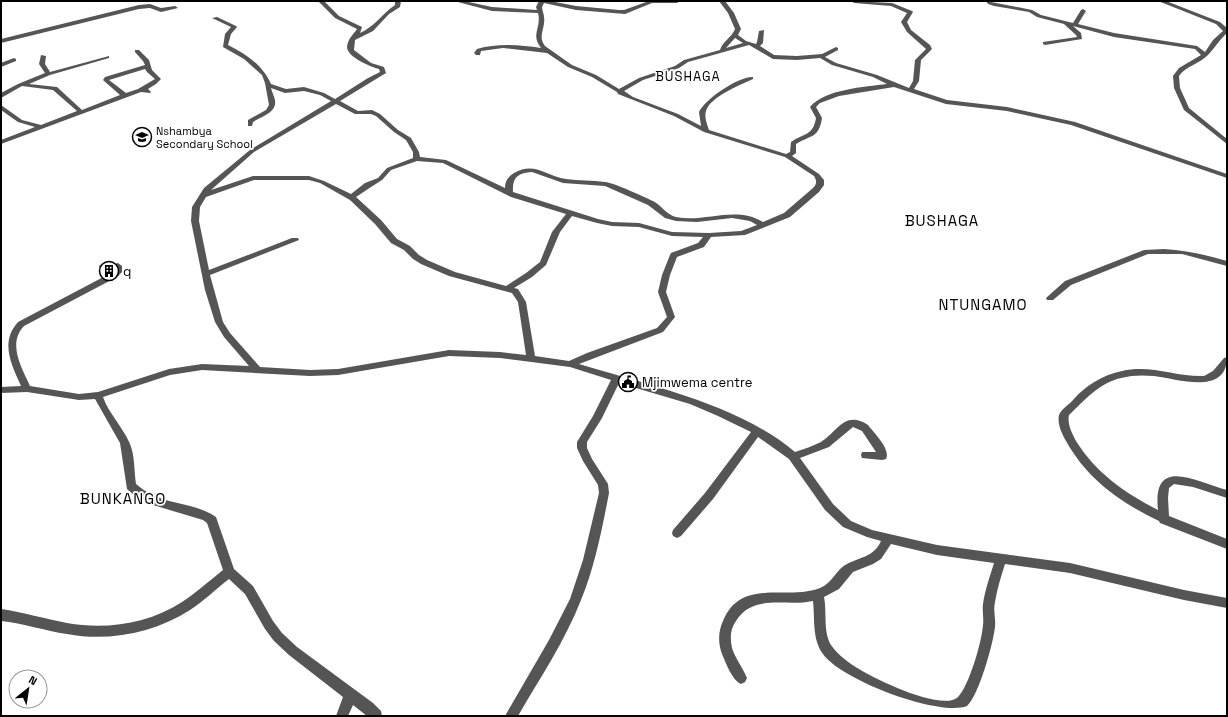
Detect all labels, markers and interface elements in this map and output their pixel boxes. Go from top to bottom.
district label: BUSHAGA [655,68,721,85]
place label: Nshambya Secondary School [156,124,253,151]
school or university icon: Nshambya Secondary School [131,126,153,148]
district label: BUSHAGA [905,211,979,230]
building icon: q [98,260,120,282]
place label: q [123,263,131,280]
district label: NTUNGAMO [938,295,1028,314]
public building icon: Mjimwema centre [617,371,639,393]
place label: Mjimwema centre [642,374,752,391]
district label: BUNKANGO [80,489,166,508]
north arrow [8,669,48,709]
text: N [26,672,40,688]

